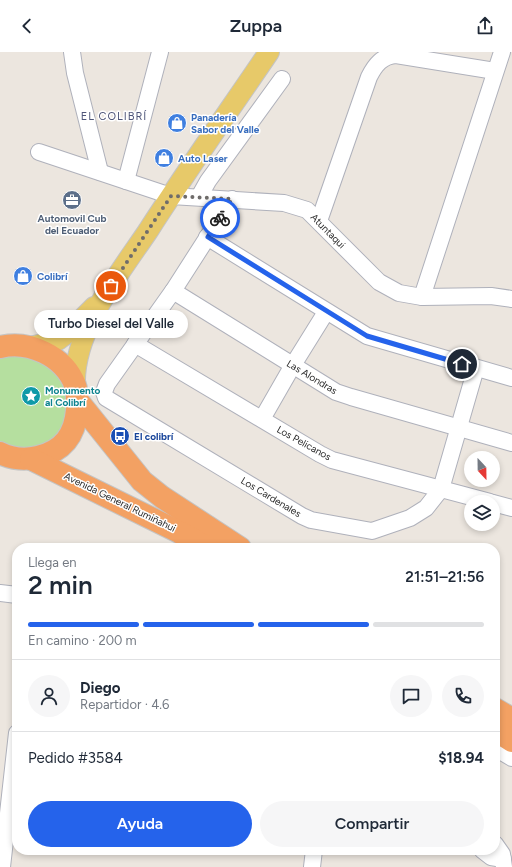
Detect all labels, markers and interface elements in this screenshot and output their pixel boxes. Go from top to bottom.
icon: back [16,15,38,37]
text: Zuppa [230,15,282,37]
icon: share [474,15,496,37]
district label: EL COLIBRÍ [81,110,147,123]
place label: Panadería Sabor del Valle [191,111,260,136]
shop icon: Panadería Sabor del Valle [166,112,188,134]
shop icon: Auto Laser [153,147,175,169]
place label: Auto Laser [178,152,228,165]
office icon: Automovil Cub del Ecuador [61,189,83,211]
courier [200,198,240,238]
icon: bike [209,207,231,229]
street label: Atuntaqui [308,211,348,251]
place label: Automovil Cub del Ecuador [38,212,106,237]
shop icon: Colibrí [12,265,34,287]
pin [94,269,128,303]
place label: Colibrí [37,270,69,283]
icon: bag [100,275,122,297]
callout: Turbo Diesel del Valle [34,310,188,338]
text: Turbo Diesel del Valle [48,316,174,331]
pin [445,347,479,381]
icon: home [451,353,473,375]
street label: Las Alondras [284,357,340,397]
place label: Monumento al Colibrí [45,384,101,409]
place icon: Monumento al Colibrí [20,385,42,407]
street label: Los Pelicanos [274,423,334,463]
bus stop icon: El colibrí [109,425,131,447]
place label: El colibrí [134,430,175,443]
north arrow [464,451,500,487]
map controls [464,451,500,531]
street label: Avenida General Rumiñahui [62,469,178,535]
street label: Los Cardenales [238,474,304,520]
button: layers [464,495,500,531]
text: Llega en [28,555,77,570]
text: 21:51–21:56 [405,568,484,586]
text: 2 min [28,569,93,601]
text: En camino · 200 m [28,633,137,648]
button: person [28,675,70,717]
button: chat [390,675,432,717]
button: phone [442,675,484,717]
text: Diego [80,679,120,697]
text: Repartidor · 4.6 [80,697,169,712]
text: Pedido #3584 [28,749,123,767]
text: $18.94 [438,749,484,767]
button: Ayuda [28,801,252,847]
button: Compartir [260,801,484,847]

